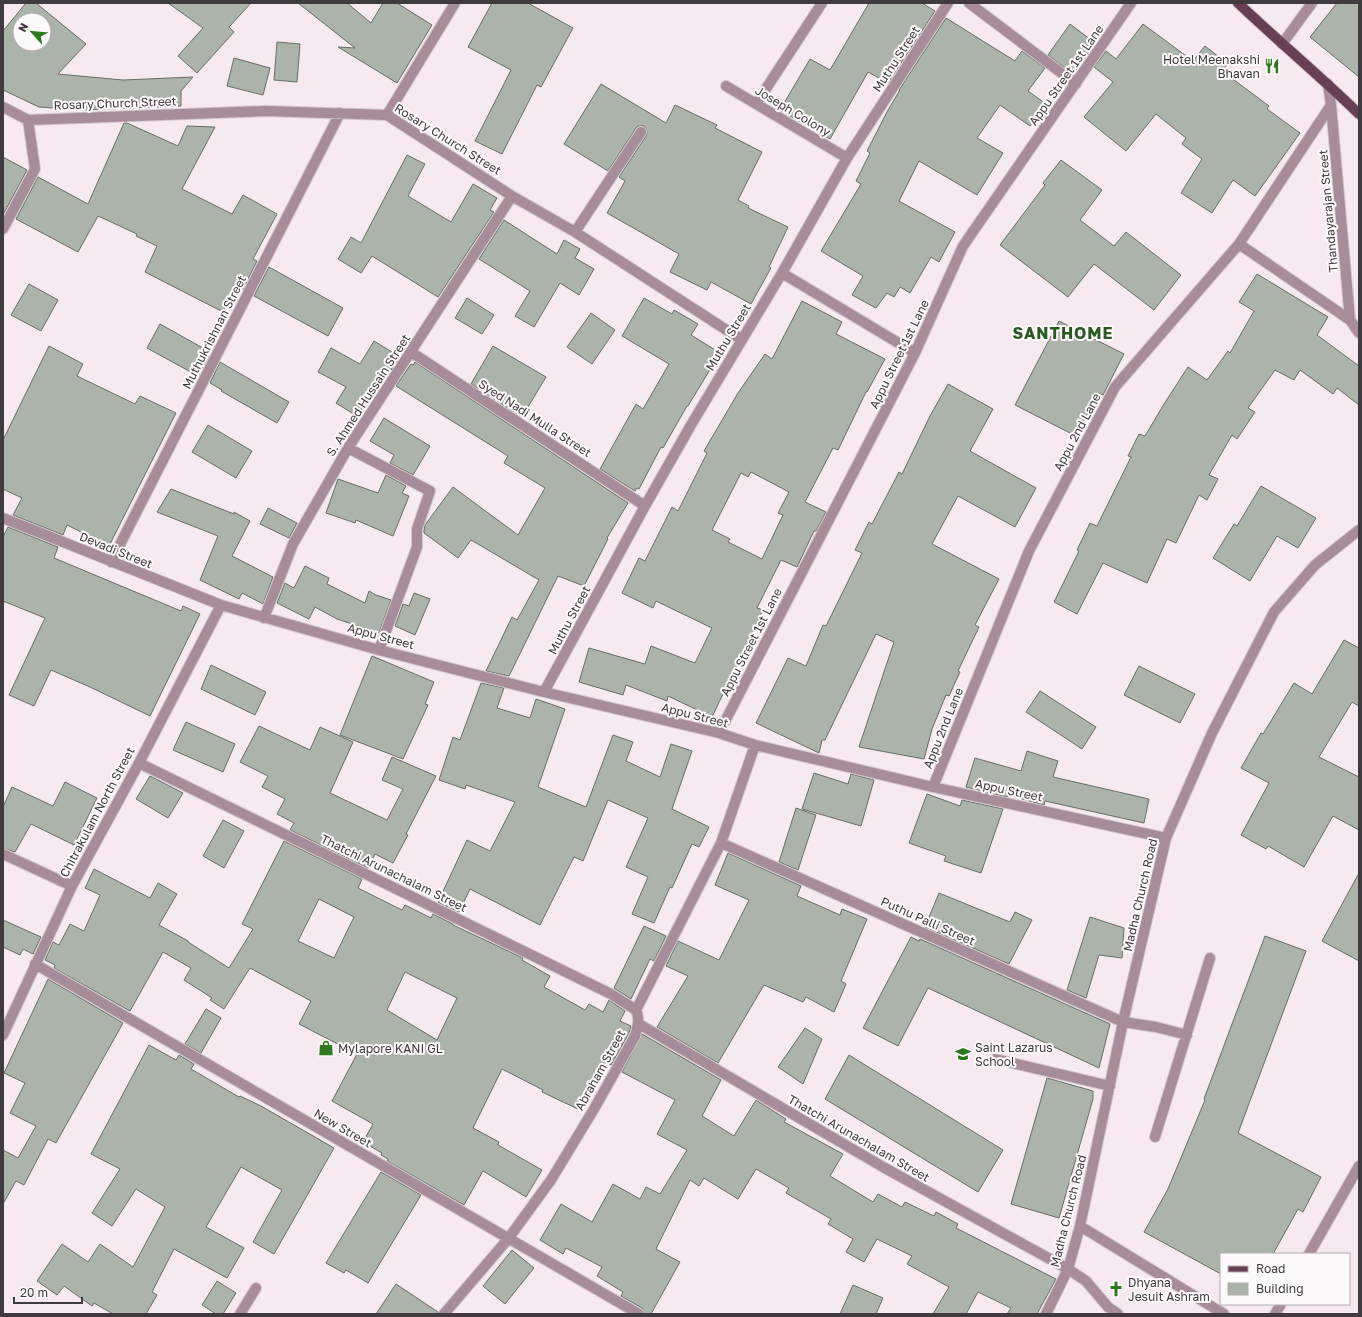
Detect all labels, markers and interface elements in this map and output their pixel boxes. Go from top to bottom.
north arrow [12,12,52,52]
text: N [15,21,30,34]
street label: Appu Street 1st Lane [1026,22,1106,128]
street label: Muthu Street [869,23,923,95]
place label: Hotel Meenakshi Bhavan [1163,52,1260,81]
restaurant icon: Hotel Meenakshi Bhavan [1263,57,1281,75]
street label: Joseph Colony [753,83,834,139]
street label: Rosary Church Street [53,93,177,113]
street label: Rosary Church Street [392,100,504,178]
street label: Thandayarajan Street [1315,149,1341,273]
street label: Muthukrishnan Street [179,273,249,391]
street label: Appu Street 1st Lane [866,297,932,411]
street label: Muthu Street [702,301,754,373]
district label: SANTHOME [1012,323,1114,343]
street label: S. Ahmed Hussain Street [323,331,413,459]
street label: Syed Nadi Mulla Street [476,376,594,460]
street label: Appu 2nd Lane [1050,391,1104,473]
street label: Devadi Street [77,529,155,572]
street label: Muthu Street [545,583,593,657]
street label: Appu Street 1st Lane [717,585,785,699]
street label: Appu Street [346,620,416,652]
street label: Appu 2nd Lane [920,685,966,771]
street label: Appu Street [660,699,730,731]
street label: Chitrakulam North Street [56,744,138,880]
street label: Appu Street [974,776,1044,805]
street label: Thatchi Arunachalam Street [318,831,470,915]
street label: Madha Church Road [1120,837,1160,953]
street label: Puthu Palli Street [879,894,978,949]
street label: Abraham Street [572,1027,628,1113]
shop icon: Mylapore KANI GL [317,1039,335,1057]
place label: Saint Lazarus School [975,1040,1053,1069]
place label: Mylapore KANI GL [338,1041,443,1056]
school or university icon: Saint Lazarus School [954,1045,972,1063]
street label: Thatchi Arunachalam Street [786,1091,933,1185]
street label: New Street [311,1105,375,1151]
street label: Madha Church Road [1047,1153,1089,1269]
legend [1220,1253,1350,1305]
text: Road [1256,1261,1285,1276]
place label: Dhyana Jesuit Ashram [1128,1275,1210,1304]
scale bar [14,1279,82,1305]
church icon: Dhyana Jesuit Ashram [1107,1280,1125,1298]
text: Building [1256,1281,1304,1296]
text: 20 m [20,1285,48,1300]

